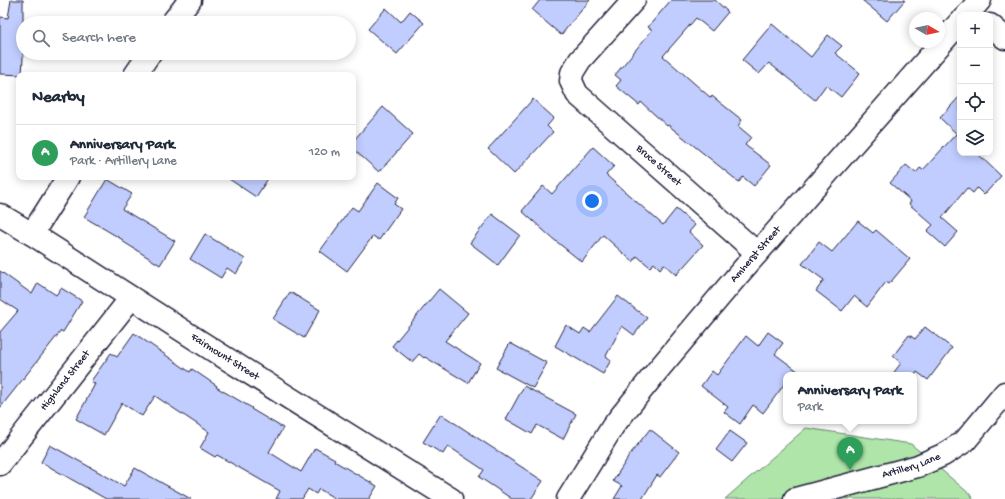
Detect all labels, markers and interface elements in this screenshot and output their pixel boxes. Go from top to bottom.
north arrow [909,12,945,48]
map controls [957,12,993,156]
button: + [957,12,993,48]
search box [16,16,356,60]
icon: search [30,27,52,49]
text: Search here [62,29,136,47]
button: − [957,48,993,84]
button: locate [957,84,993,120]
text: Nearby [32,88,85,108]
button: layers [957,120,993,156]
text: Anniversary Park [70,136,175,154]
street label: Bruce Street [633,142,685,190]
text: A [41,145,49,160]
text: 120 m [309,145,340,160]
text: Park · Artillery Lane [70,154,177,169]
your location [582,191,602,211]
street label: Amherst Street [728,223,785,285]
street label: Fairmount Street [187,331,262,384]
street label: Highland Street [38,347,94,413]
popup [783,372,917,424]
text: Anniversary Park [798,382,902,400]
text: Park [798,400,822,415]
pin: A [837,437,863,470]
street label: Artillery Lane [881,451,943,481]

